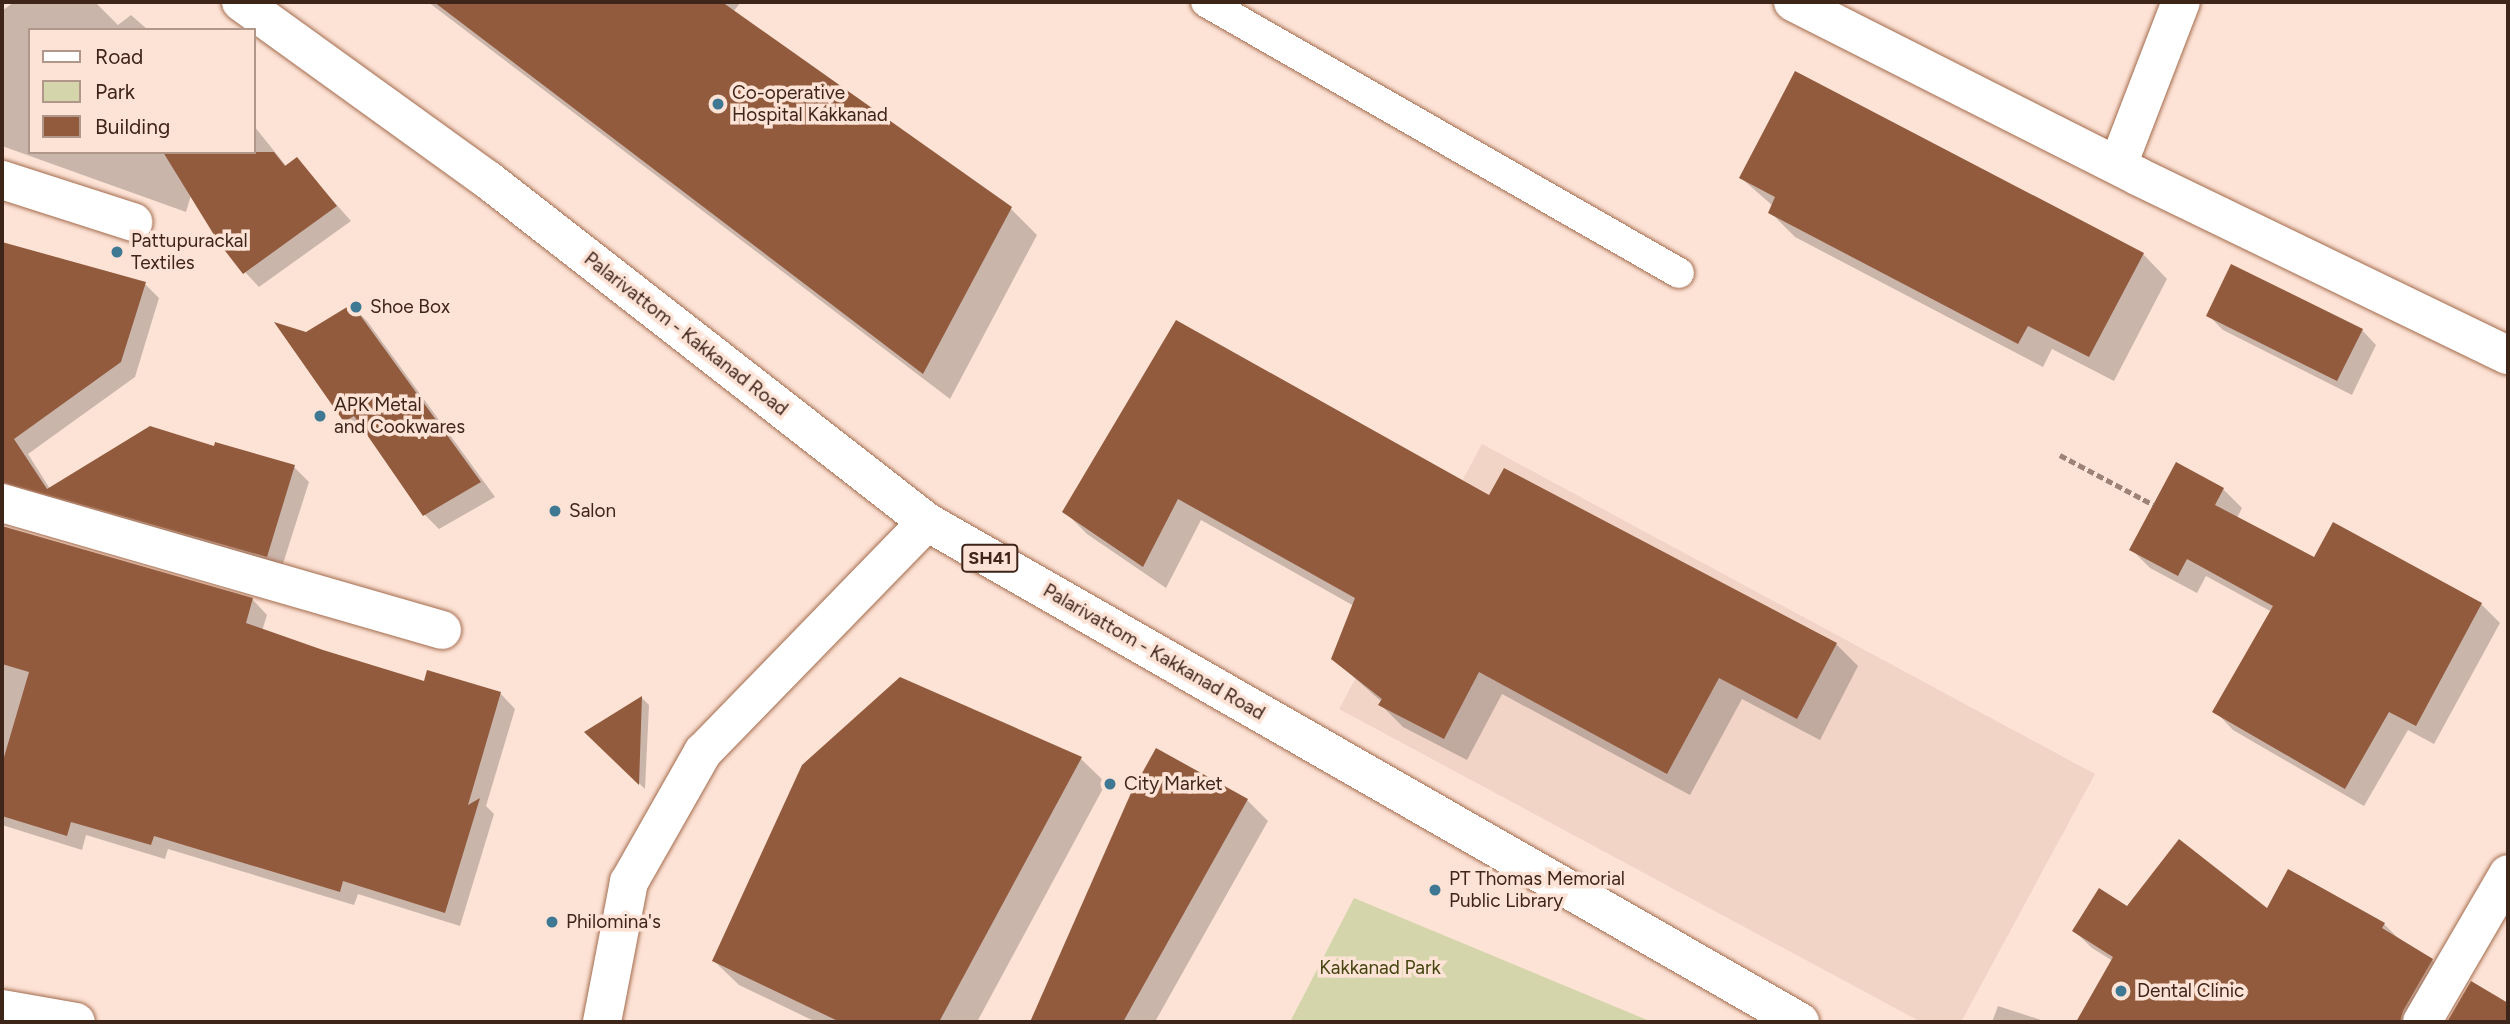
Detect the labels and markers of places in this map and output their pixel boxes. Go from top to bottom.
place label: Co-operative Hospital Kakkanad [732,82,888,126]
marker: Co-operative Hospital Kakkanad [710,96,726,112]
place label: Pattupurackal Textiles [131,230,248,274]
marker: Pattupurackal Textiles [109,244,125,260]
place label: Shoe Box [370,296,450,318]
marker: Shoe Box [348,299,364,315]
place label: APK Metal and Cookwares [334,394,465,438]
marker: APK Metal and Cookwares [312,408,328,424]
place label: Salon [569,500,616,522]
marker: Salon [547,503,563,519]
place label: City Market [1124,773,1223,795]
marker: City Market [1102,776,1118,792]
place label: PT Thomas Memorial Public Library [1449,868,1625,912]
marker: PT Thomas Memorial Public Library [1427,882,1443,898]
place label: Philomina's [566,911,661,933]
marker: Philomina's [544,914,560,930]
place label: Dental Clinic [2137,980,2244,1002]
marker: Dental Clinic [2111,981,2131,1001]

